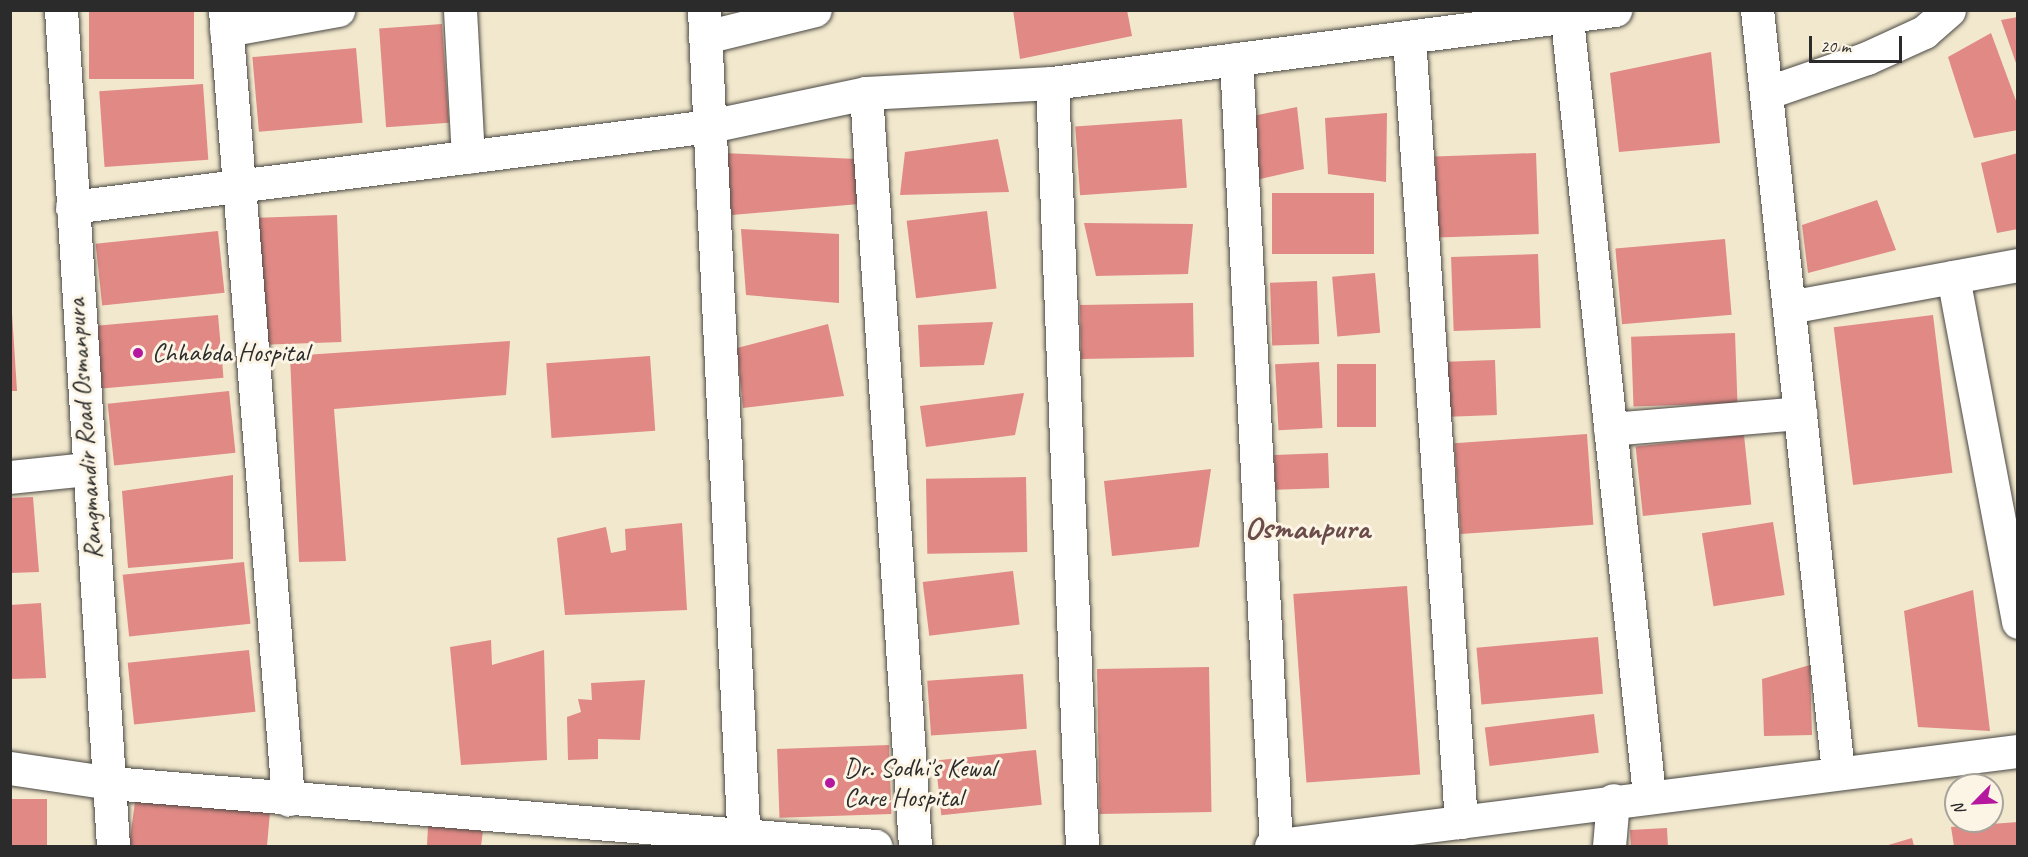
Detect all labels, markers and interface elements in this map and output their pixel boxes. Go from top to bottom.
scale bar [1812,24,1905,62]
text: 20 m [1820,35,1851,57]
street label: Rangmandir Road Osmanpura [60,296,110,562]
place label: Chhabda Hospital [152,337,309,369]
marker: Chhabda Hospital [129,344,147,362]
district label: Osmanpura [1244,509,1370,547]
place label: Dr. Sodhi's Kewal Care Hospital [844,752,995,814]
north arrow [1944,773,2004,833]
marker: Dr. Sodhi's Kewal Care Hospital [821,774,839,792]
text: N [1948,801,1971,818]

